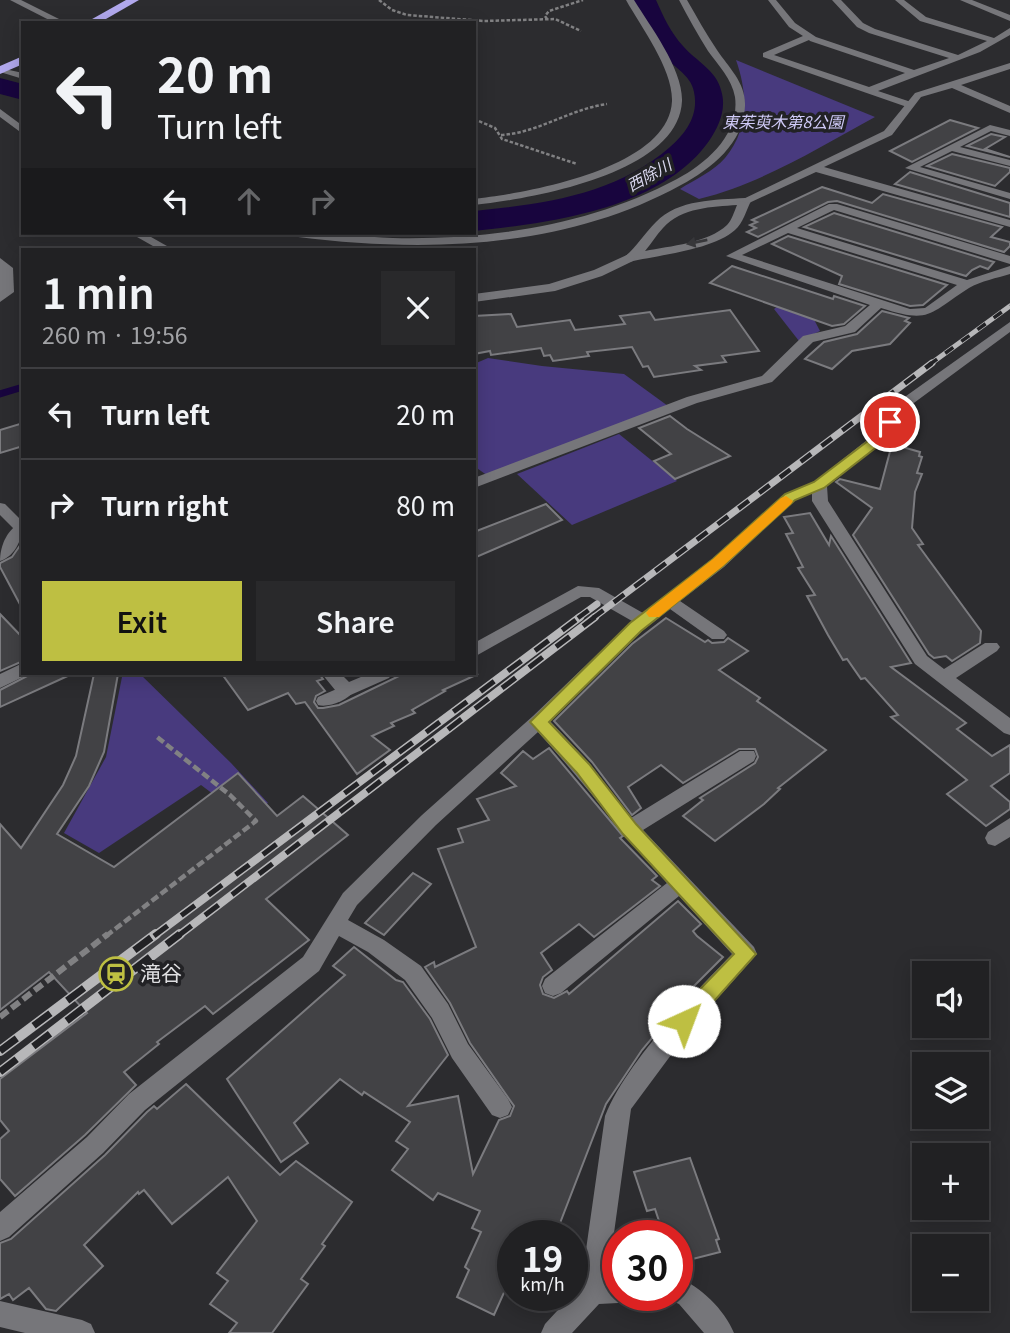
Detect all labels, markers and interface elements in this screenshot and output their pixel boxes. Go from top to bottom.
text: 20 m [157,36,273,107]
icon: left [42,49,133,140]
text: Turn left [157,102,282,148]
park label: 東茱萸木第8公園 [723,109,845,133]
water label: 西除川 [622,151,677,196]
icon: left [157,182,195,220]
icon: ahead [230,182,268,220]
icon: right [303,182,341,220]
one-way arrow [686,237,708,248]
text: 1 min [42,260,155,321]
button: close [381,271,455,345]
text: 260 m · 19:56 [42,317,187,351]
pin [860,392,920,452]
icon: left [42,395,80,433]
text: Turn left [101,395,210,432]
text: 20 m [396,395,455,432]
icon: arrive [871,403,909,441]
icon: right [42,486,80,524]
text: Turn right [101,486,229,523]
text: 80 m [396,486,455,523]
button: Exit [42,581,242,661]
button: Share [256,581,455,661]
station icon: 滝谷 [97,955,135,993]
place label: 滝谷 [140,957,182,987]
map controls [912,961,989,1311]
button: sound [912,961,989,1038]
position arrow [647,984,721,1058]
button: layers [912,1052,989,1129]
button: + [912,1143,989,1220]
speed limit sign: 30 [602,1220,693,1311]
text: 19 [522,1231,563,1282]
button: − [912,1234,989,1311]
text: km/h [520,1270,565,1296]

